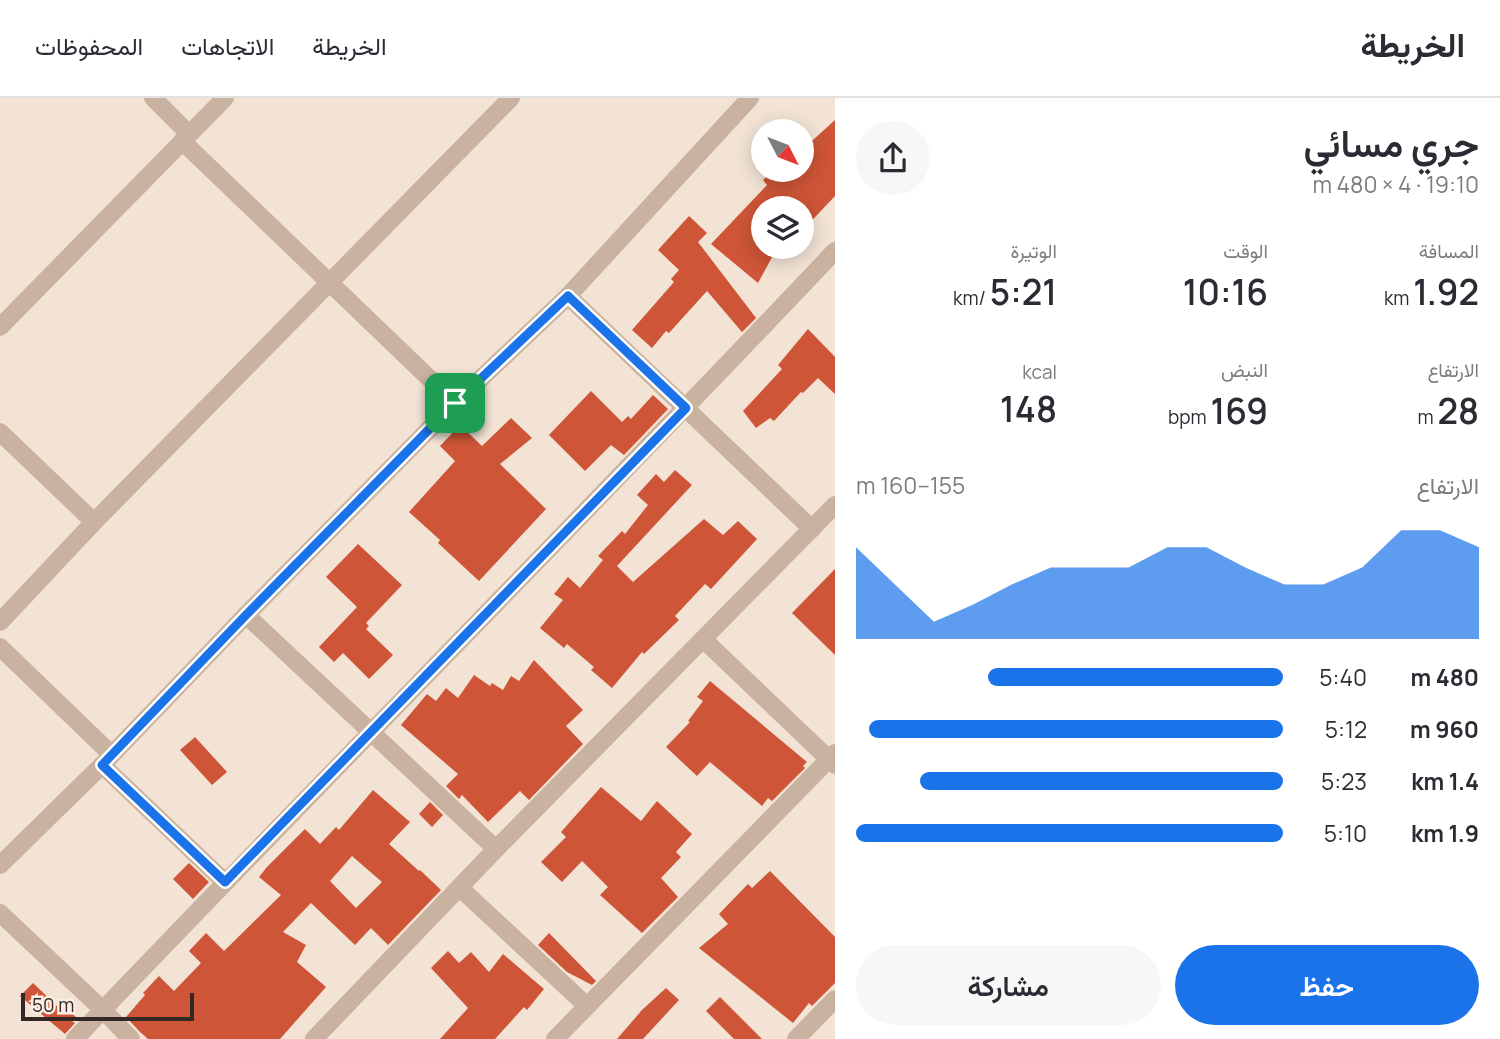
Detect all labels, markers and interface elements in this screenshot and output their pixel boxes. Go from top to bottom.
text: الخريطة [1361,22,1465,67]
text: المحفوظات [35,29,143,62]
text: الاتجاهات [181,29,274,62]
text: الخريطة [312,29,387,62]
text: جري مسائي [1303,116,1479,168]
north arrow [751,119,814,182]
map controls [751,119,814,259]
button: share [856,121,930,195]
text: 19:10 · 4 × 480 m [1312,168,1479,200]
button: layers [751,196,814,259]
text: الوتيرة [1011,238,1057,264]
text: الوقت [1223,238,1268,264]
text: المسافة [1419,238,1479,264]
text: 5:21 [990,268,1057,316]
text: 10:16 [1183,268,1268,316]
text: 1.92 [1413,268,1479,316]
text: /km [953,285,990,311]
text: km [1384,285,1413,311]
text: النبض [1221,357,1268,383]
text: الارتفاع [1427,357,1479,383]
text: kcal [1022,359,1057,385]
pin [425,373,485,433]
icon: arrive [436,384,474,422]
text: 148 [1000,385,1057,433]
text: 169 [1210,387,1268,435]
text: 28 [1437,387,1479,435]
text: bpm [1168,404,1210,430]
text: m [1417,404,1437,430]
text: 155–160 m [856,469,965,501]
text: الارتفاع [1417,469,1479,501]
text: 5:40 [1319,661,1367,693]
text: 480 m [1410,661,1479,693]
text: 5:12 [1325,713,1367,745]
text: 960 m [1410,713,1479,745]
text: 5:23 [1321,765,1367,797]
text: 1.4 km [1411,765,1479,797]
text: 5:10 [1324,817,1367,849]
text: 1.9 km [1411,817,1479,849]
button: مشاركة [856,945,1161,1025]
button: حفظ [1175,945,1479,1025]
scale bar [21,990,194,1022]
text: 50 m [32,992,74,1018]

